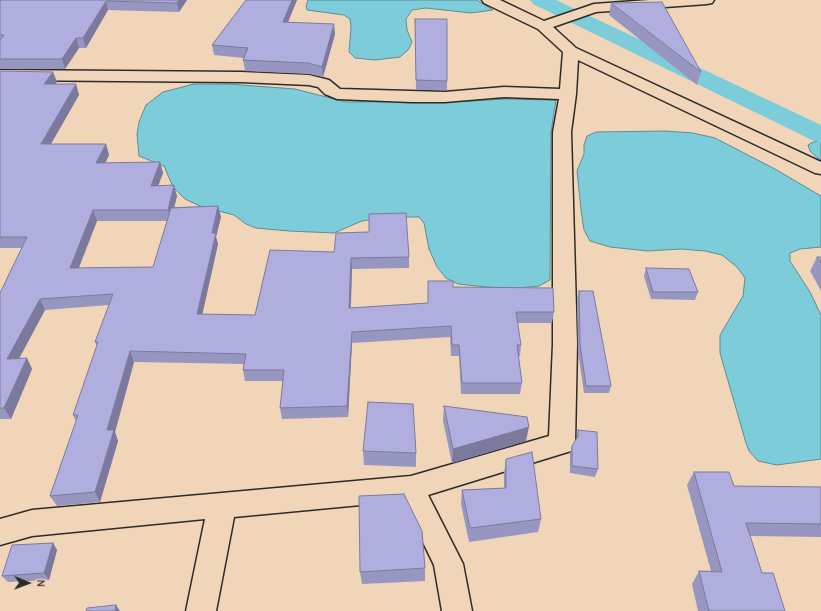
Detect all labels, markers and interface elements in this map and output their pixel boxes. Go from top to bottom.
north arrow [8,563,48,603]
text: N [34,580,47,587]

